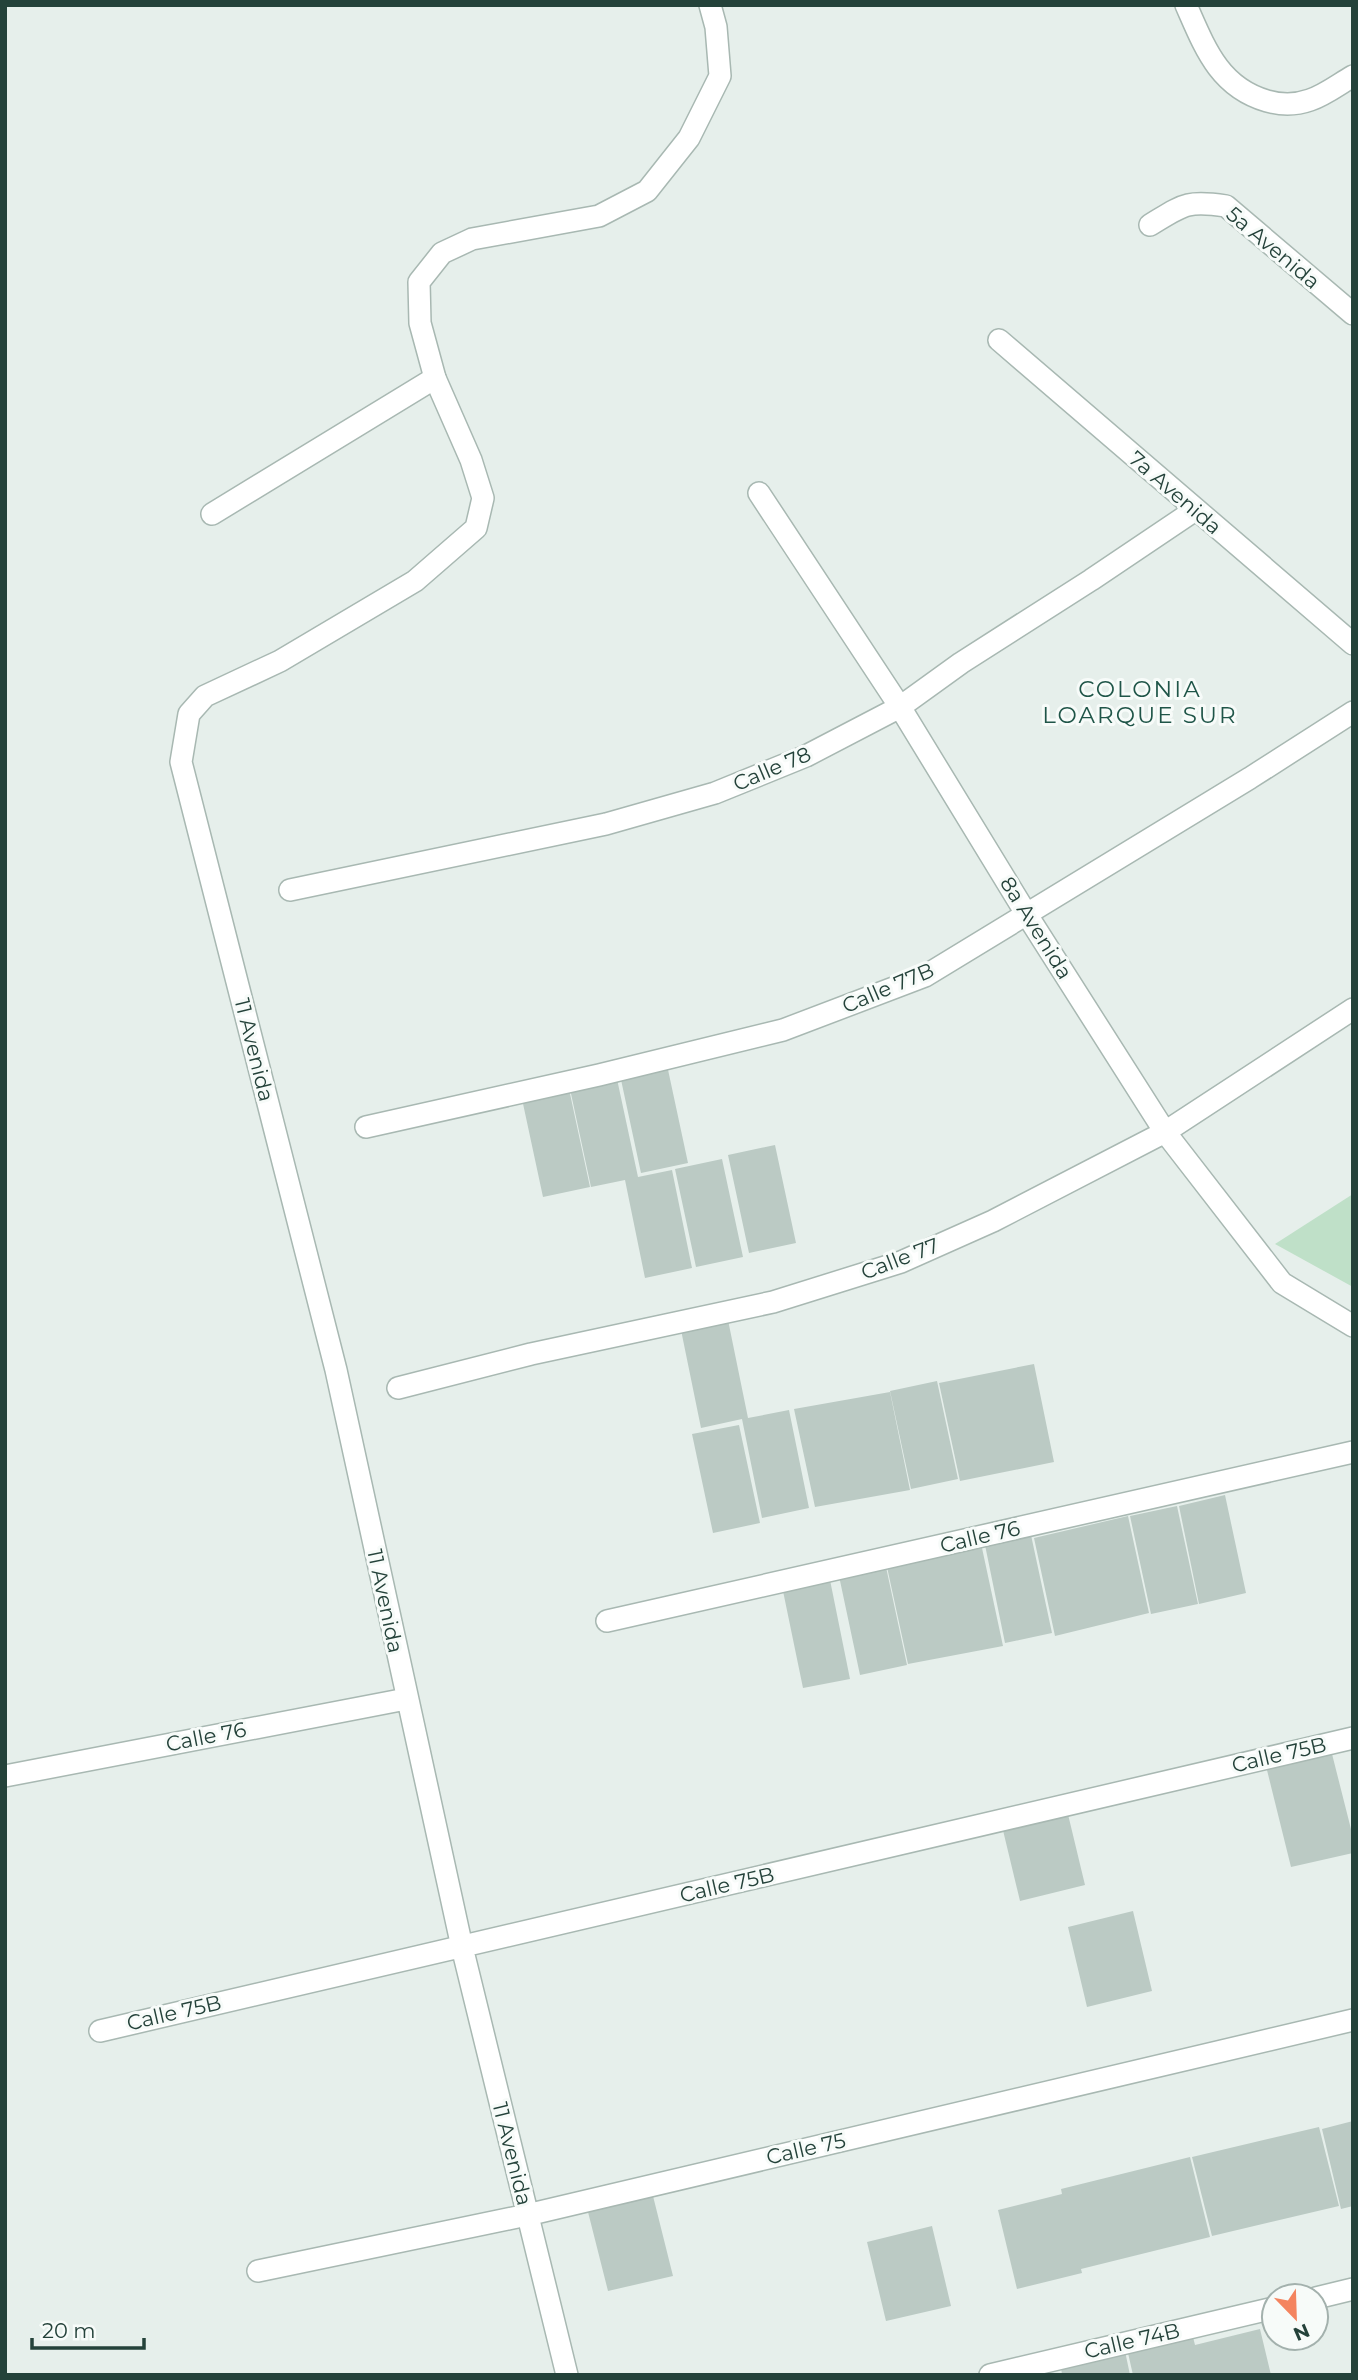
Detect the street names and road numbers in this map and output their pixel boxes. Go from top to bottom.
street label: 5a Avenida [1221,201,1325,294]
street label: 7a Avenida [1124,446,1227,540]
street label: Calle 78 [729,741,814,796]
street label: 8a Avenida [995,872,1078,984]
street label: Calle 77B [838,957,937,1018]
street label: 11 Avenida [230,996,279,1104]
street label: Calle 77 [857,1232,942,1285]
street label: Calle 76 [937,1515,1023,1558]
street label: 11 Avenida [362,1547,409,1655]
street label: Calle 76 [164,1716,248,1757]
street label: Calle 75B [1229,1732,1329,1778]
street label: Calle 75B [677,1862,777,1908]
street label: Calle 75B [124,1990,224,2036]
street label: 11 Avenida [488,2100,537,2208]
street label: Calle 75 [764,2127,848,2170]
street label: Calle 74B [1082,2317,1182,2364]

